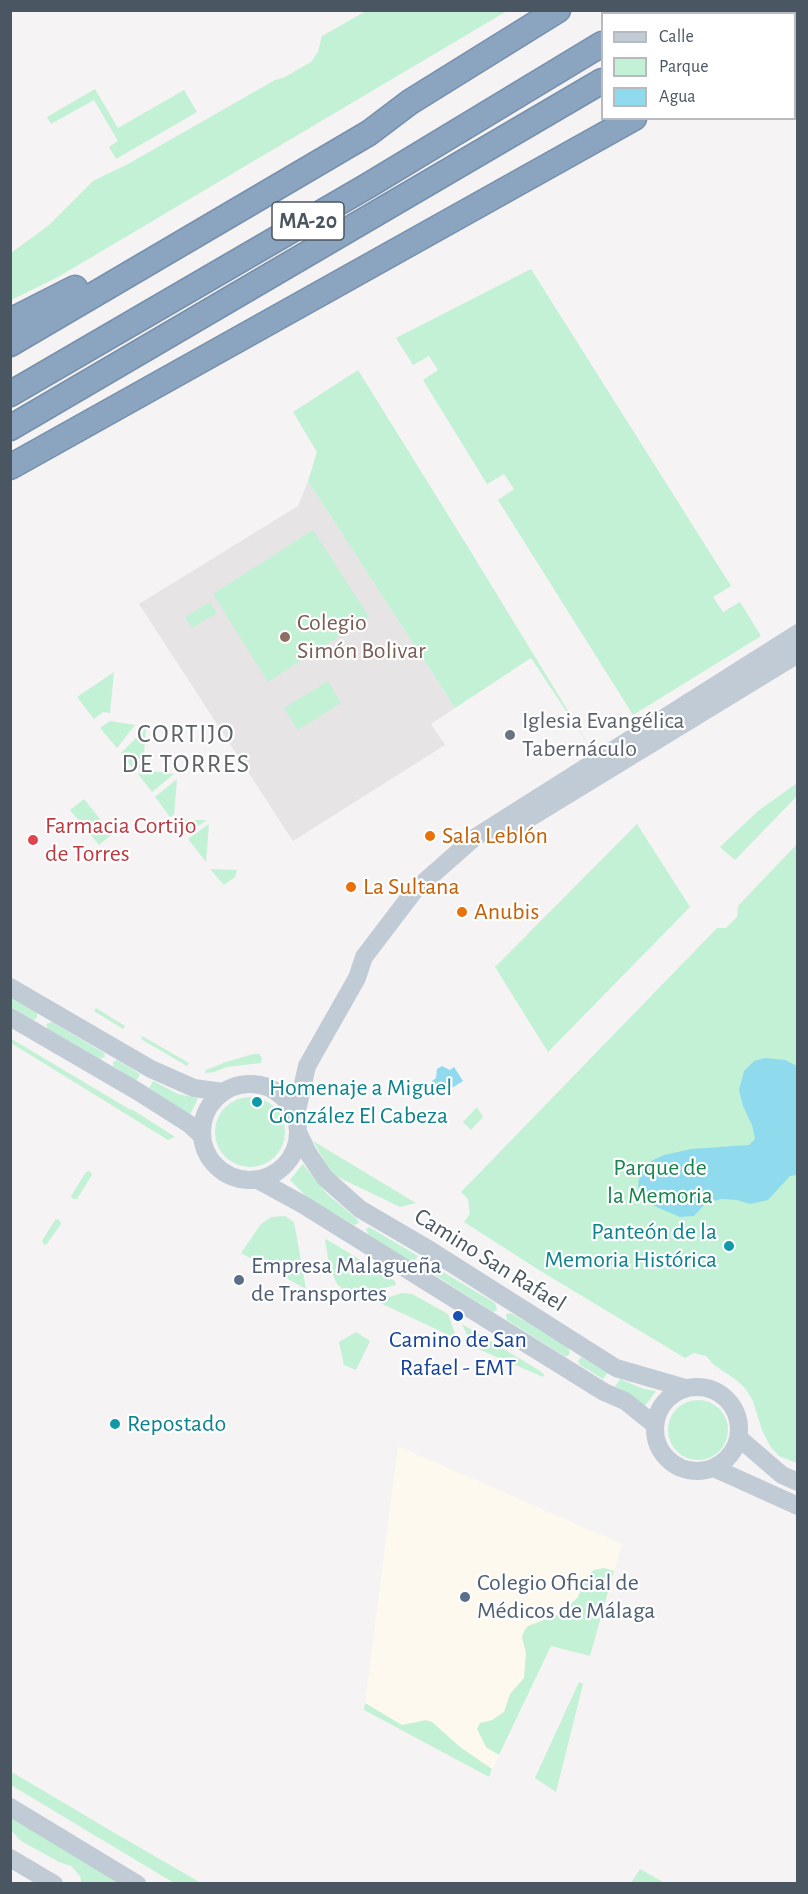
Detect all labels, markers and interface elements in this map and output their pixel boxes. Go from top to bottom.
legend [601,12,796,120]
text: Calle [659,28,694,46]
text: Parque [659,58,708,76]
text: Agua [659,88,696,106]
road number: MA-20 [272,202,344,240]
place label: Colegio Simón Bolivar [297,609,426,665]
marker: Colegio Simón Bolivar [278,630,292,644]
place label: Iglesia Evangélica Tabernáculo [522,707,685,763]
district label: CORTIJO DE TORRES [122,718,250,780]
marker: Iglesia Evangélica Tabernáculo [503,728,517,742]
place label: Farmacia Cortijo de Torres [45,812,197,868]
place label: Sala Leblón [442,822,548,850]
marker: Sala Leblón [423,829,437,843]
marker: Farmacia Cortijo de Torres [26,833,40,847]
place label: La Sultana [363,873,460,901]
marker: La Sultana [344,880,358,894]
place label: Anubis [474,898,539,926]
marker: Anubis [455,905,469,919]
place label: Homenaje a Miguel González El Cabeza [269,1074,452,1130]
marker: Homenaje a Miguel González El Cabeza [250,1095,264,1109]
park label: Parque de la Memoria [607,1154,713,1210]
street label: Camino San Rafael [409,1202,571,1318]
place label: Panteón de la Memoria Histórica [545,1218,717,1274]
marker: Panteón de la Memoria Histórica [722,1239,736,1253]
place label: Empresa Malagueña de Transportes [251,1252,441,1308]
marker: Empresa Malagueña de Transportes [232,1273,246,1287]
marker: Camino de San Rafael - EMT [451,1309,465,1323]
place label: Camino de San Rafael - EMT [389,1326,527,1382]
place label: Repostado [127,1410,226,1438]
marker: Repostado [108,1417,122,1431]
place label: Colegio Oficial de Médicos de Málaga [477,1569,655,1625]
marker: Colegio Oficial de Médicos de Málaga [458,1590,472,1604]

